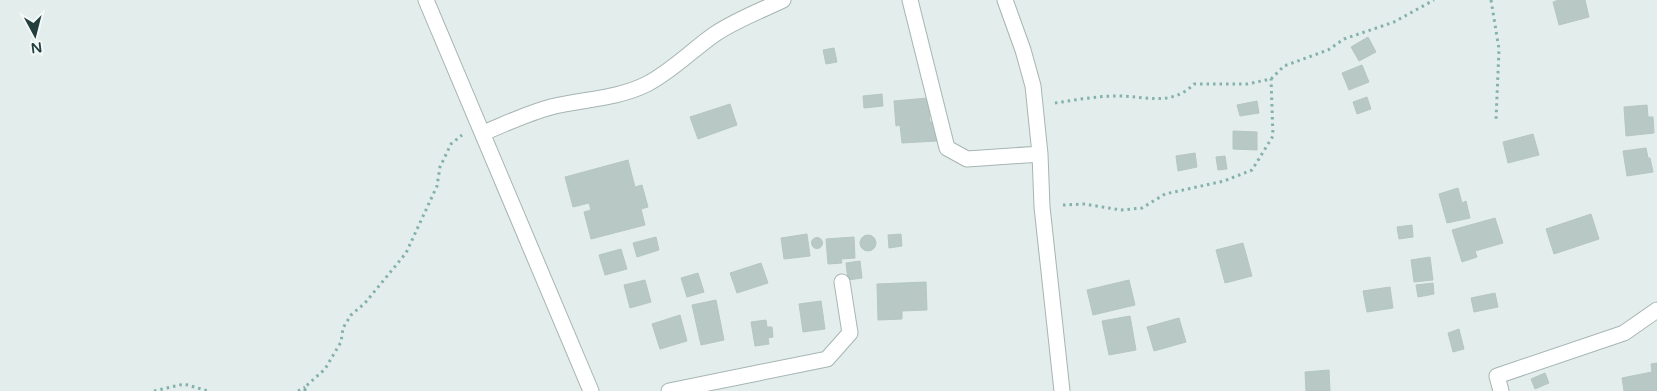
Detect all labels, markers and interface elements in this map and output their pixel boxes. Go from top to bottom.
north arrow [10,10,60,60]
text: N [30,38,43,57]

